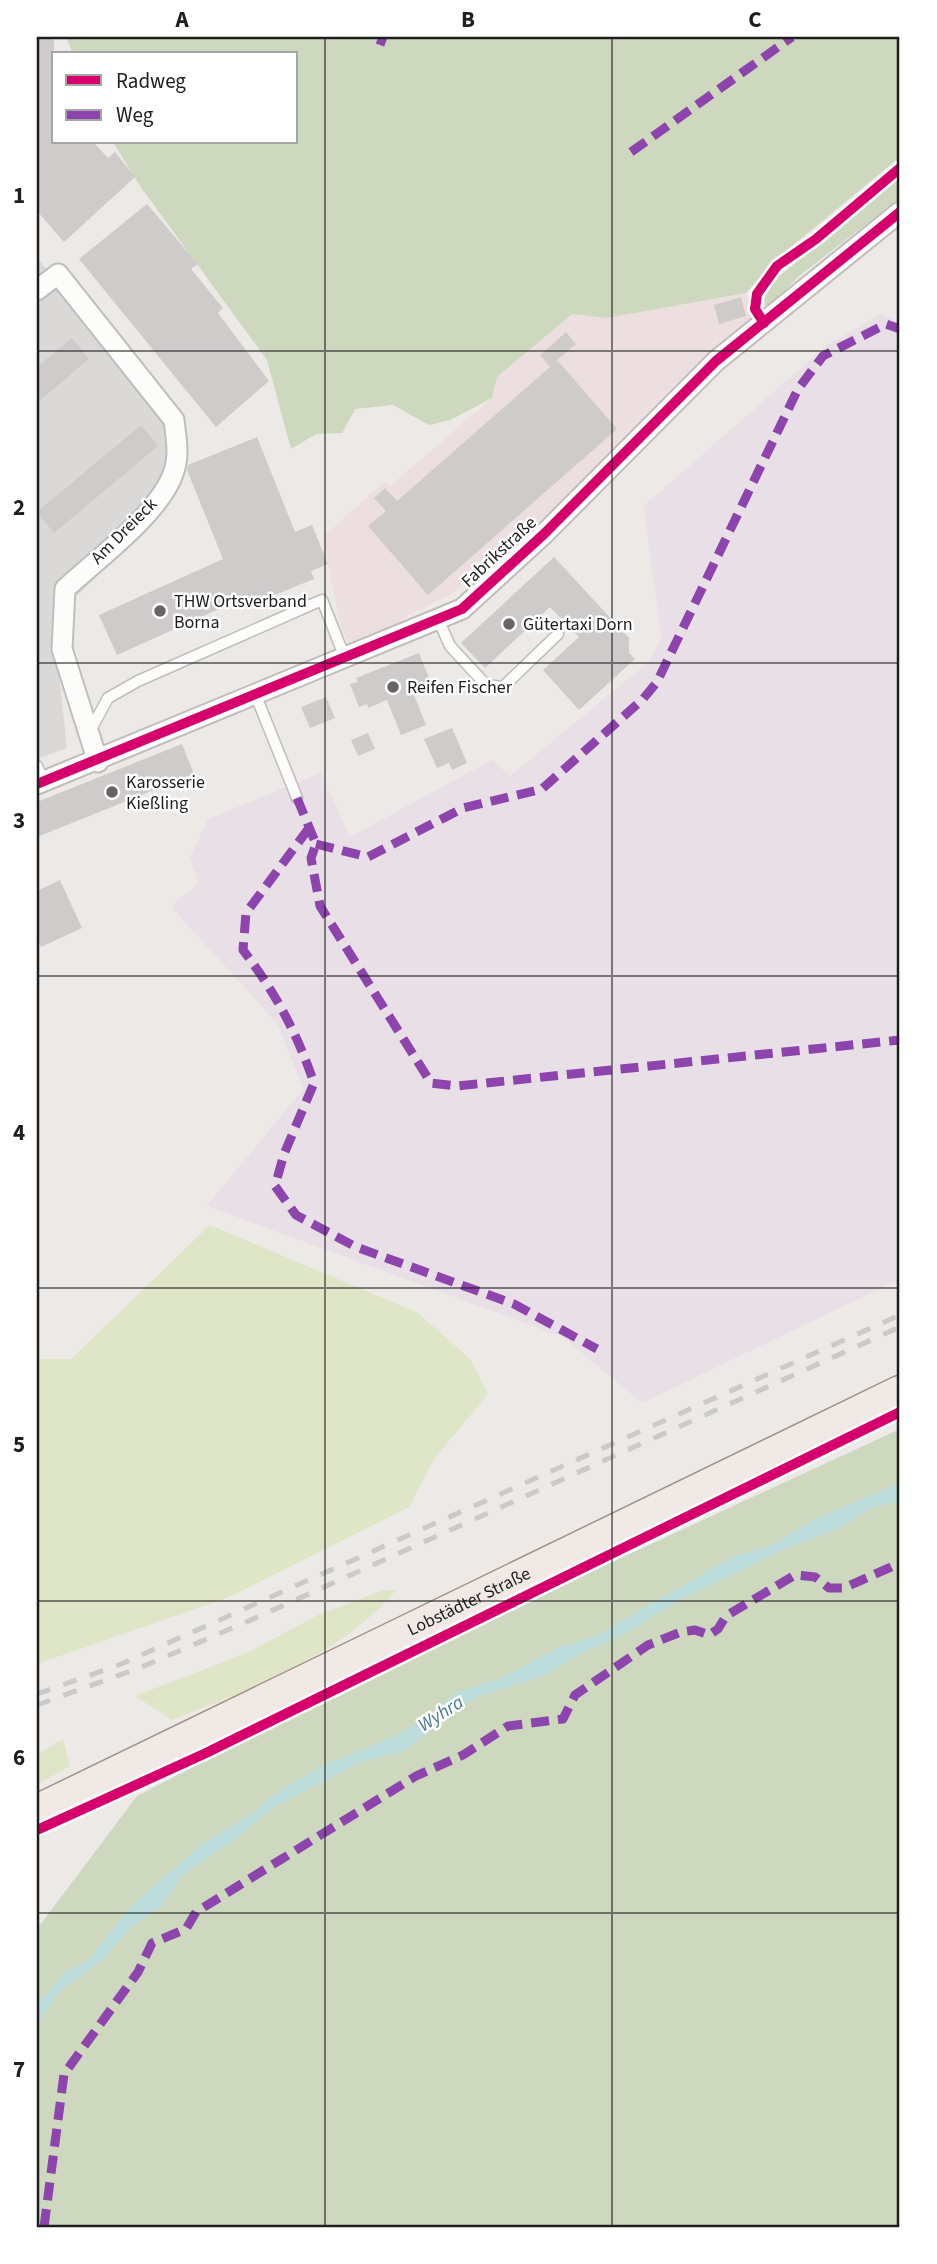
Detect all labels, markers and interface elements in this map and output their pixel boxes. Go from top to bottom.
text: A [174,3,189,36]
text: B [461,3,475,36]
text: C [748,3,762,36]
legend [52,52,298,144]
text: Radweg [116,66,186,96]
text: Weg [116,100,154,130]
text: 1 [13,179,25,212]
text: 2 [13,491,25,524]
street label: Am Dreieck [85,492,163,570]
street label: Fabrikstraße [456,511,542,593]
place label: THW Ortsverband Borna [174,589,307,635]
marker: THW Ortsverband Borna [152,603,168,619]
place label: Gütertaxi Dorn [523,612,633,637]
marker: Gütertaxi Dorn [501,616,517,632]
place label: Reifen Fischer [407,675,513,700]
marker: Reifen Fischer [385,679,401,695]
place label: Karosserie Kießling [126,770,205,816]
marker: Karosserie Kießling [104,784,120,800]
text: 3 [13,804,25,837]
text: 4 [13,1116,25,1149]
text: 5 [13,1428,25,1461]
street label: Lobstädter Straße [403,1561,535,1642]
water label: Wyhra [413,1689,469,1739]
text: 6 [13,1741,25,1774]
text: 7 [13,2053,25,2086]

